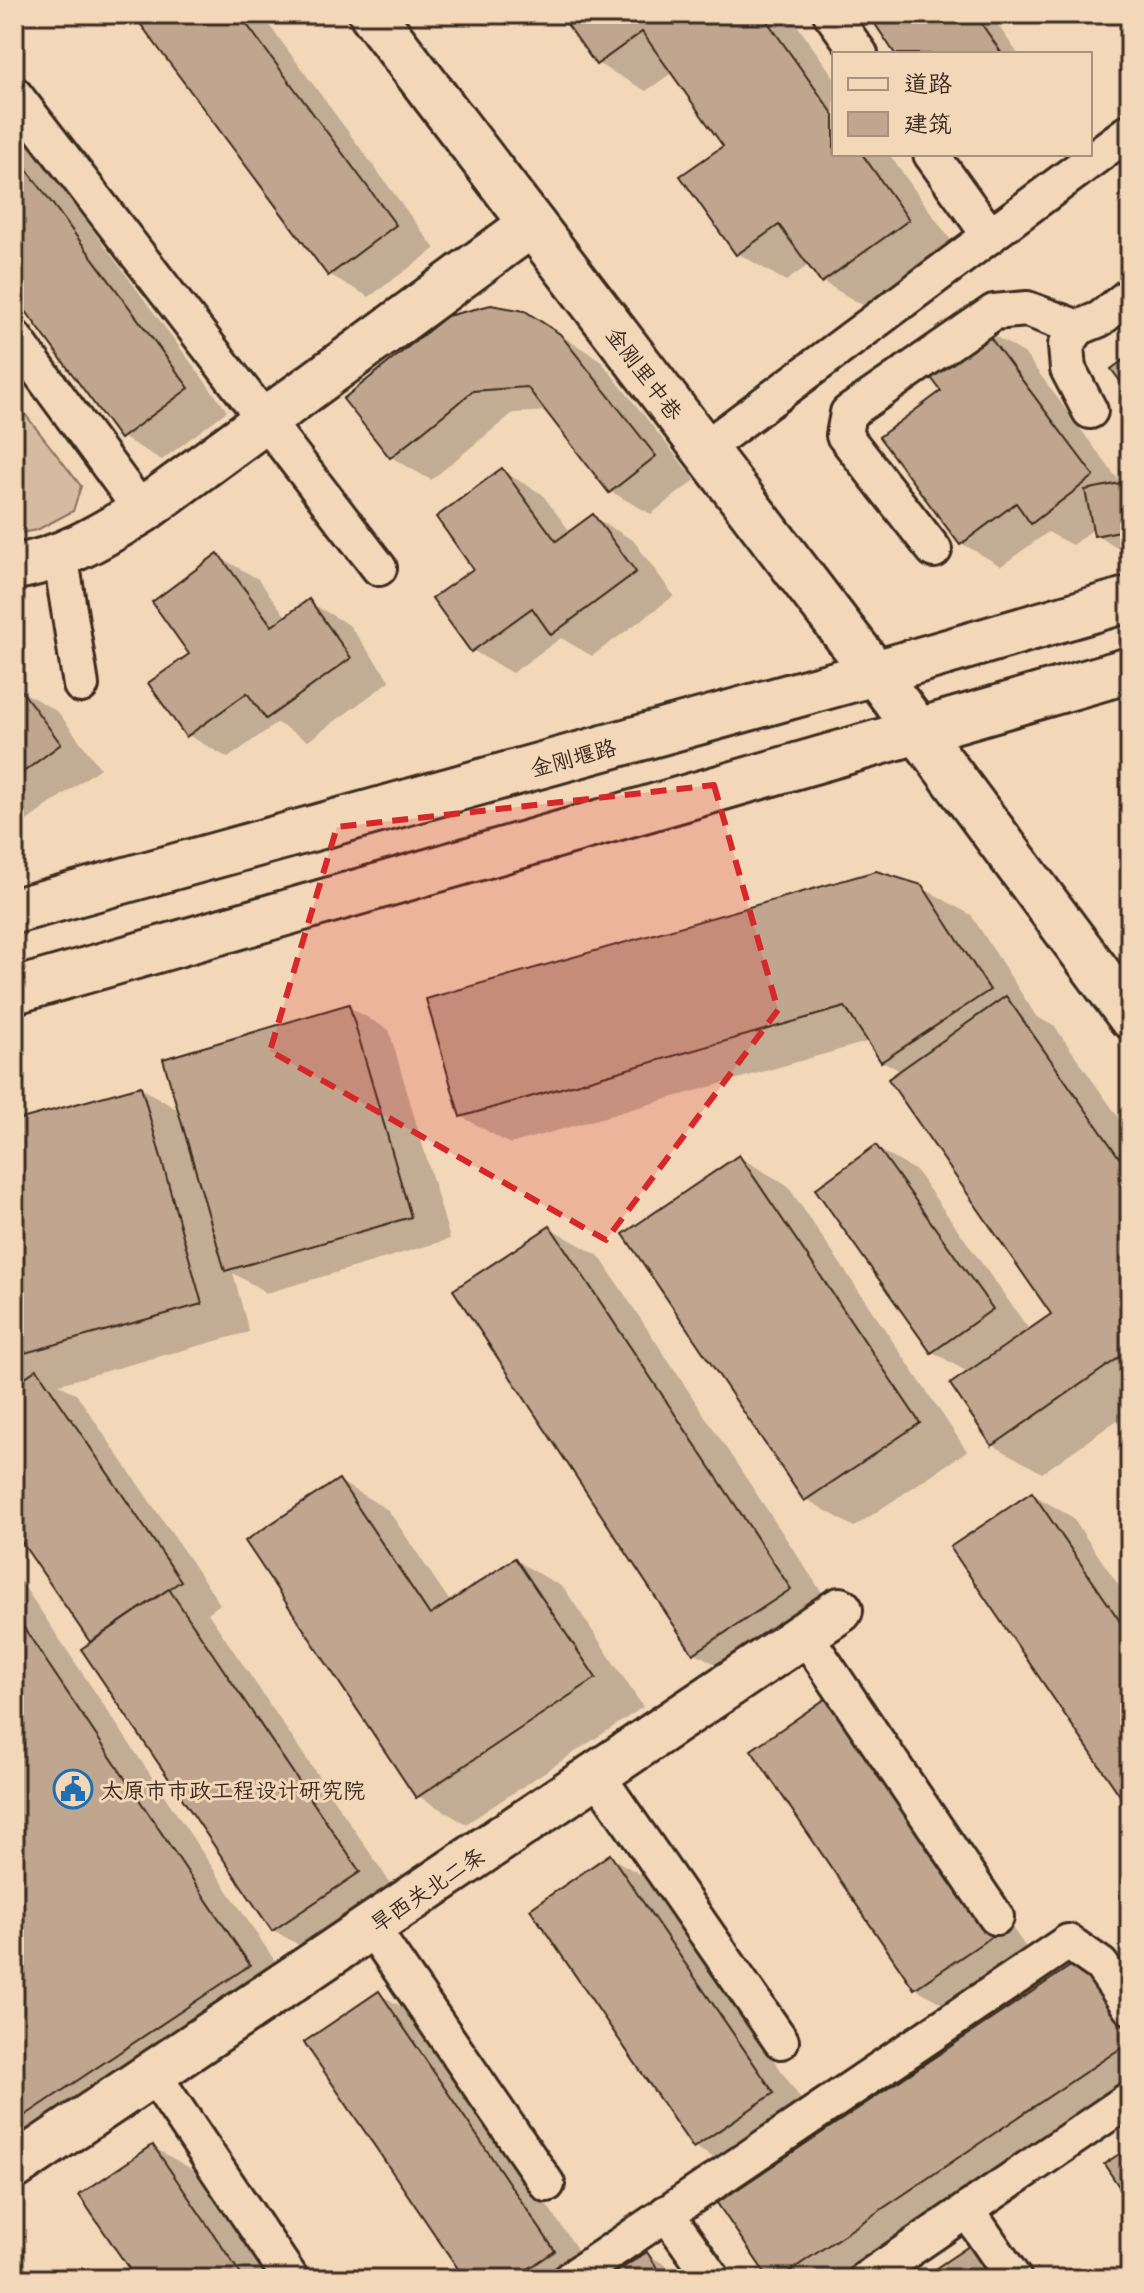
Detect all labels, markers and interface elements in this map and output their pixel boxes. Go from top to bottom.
legend [832,52,1092,156]
text: 道路 [904,67,952,98]
text: 建筑 [904,107,952,138]
street label: 金刚里中巷 [600,320,690,426]
street label: 金刚堰路 [527,732,619,782]
public building icon: 太原市市政工程设计研究院 [52,1768,94,1810]
place label: 太原市市政工程设计研究院 [101,1775,365,1804]
street label: 旱西关北二条 [364,1840,490,1938]

